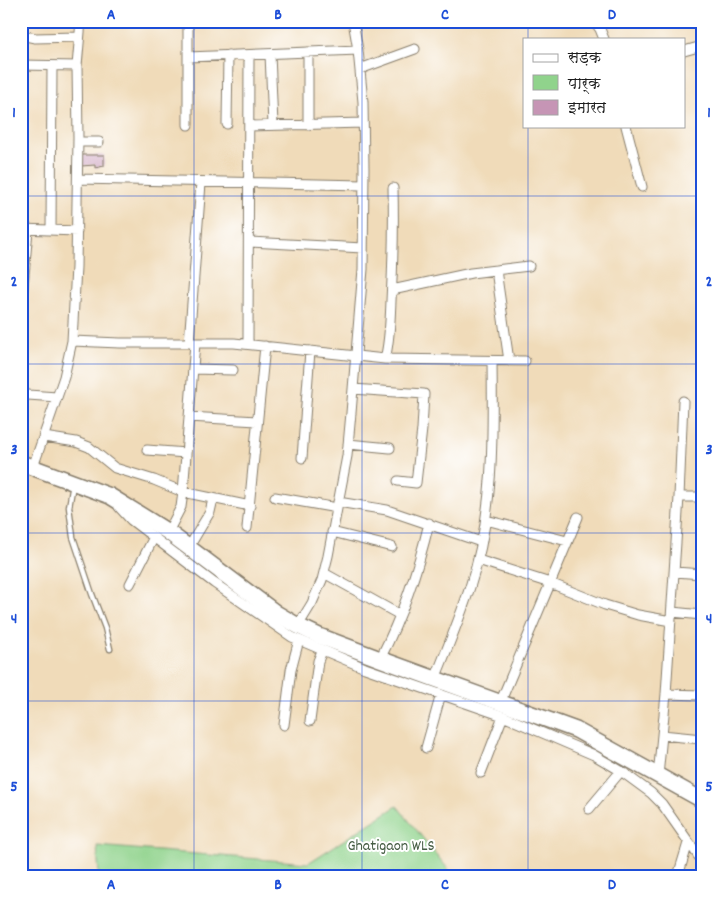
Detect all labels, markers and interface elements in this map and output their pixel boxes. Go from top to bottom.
text: A [107,4,116,27]
text: B [274,4,282,27]
text: C [441,4,449,27]
text: D [608,4,617,27]
legend [523,38,686,128]
text: सड़क [567,48,602,70]
text: पार्क [567,74,601,96]
text: इमारत [567,98,607,120]
text: 1 [12,102,16,125]
text: 1 [707,102,711,125]
text: 2 [11,271,18,294]
text: 2 [706,271,713,294]
text: 3 [10,439,18,462]
text: 3 [705,439,713,462]
text: 4 [11,608,17,631]
text: 4 [706,608,712,631]
text: 5 [10,776,18,799]
text: 5 [705,776,713,799]
park label: Ghatigaon WLS [347,835,435,858]
text: A [107,874,116,897]
text: B [274,874,282,897]
text: C [441,874,449,897]
text: D [608,874,617,897]

